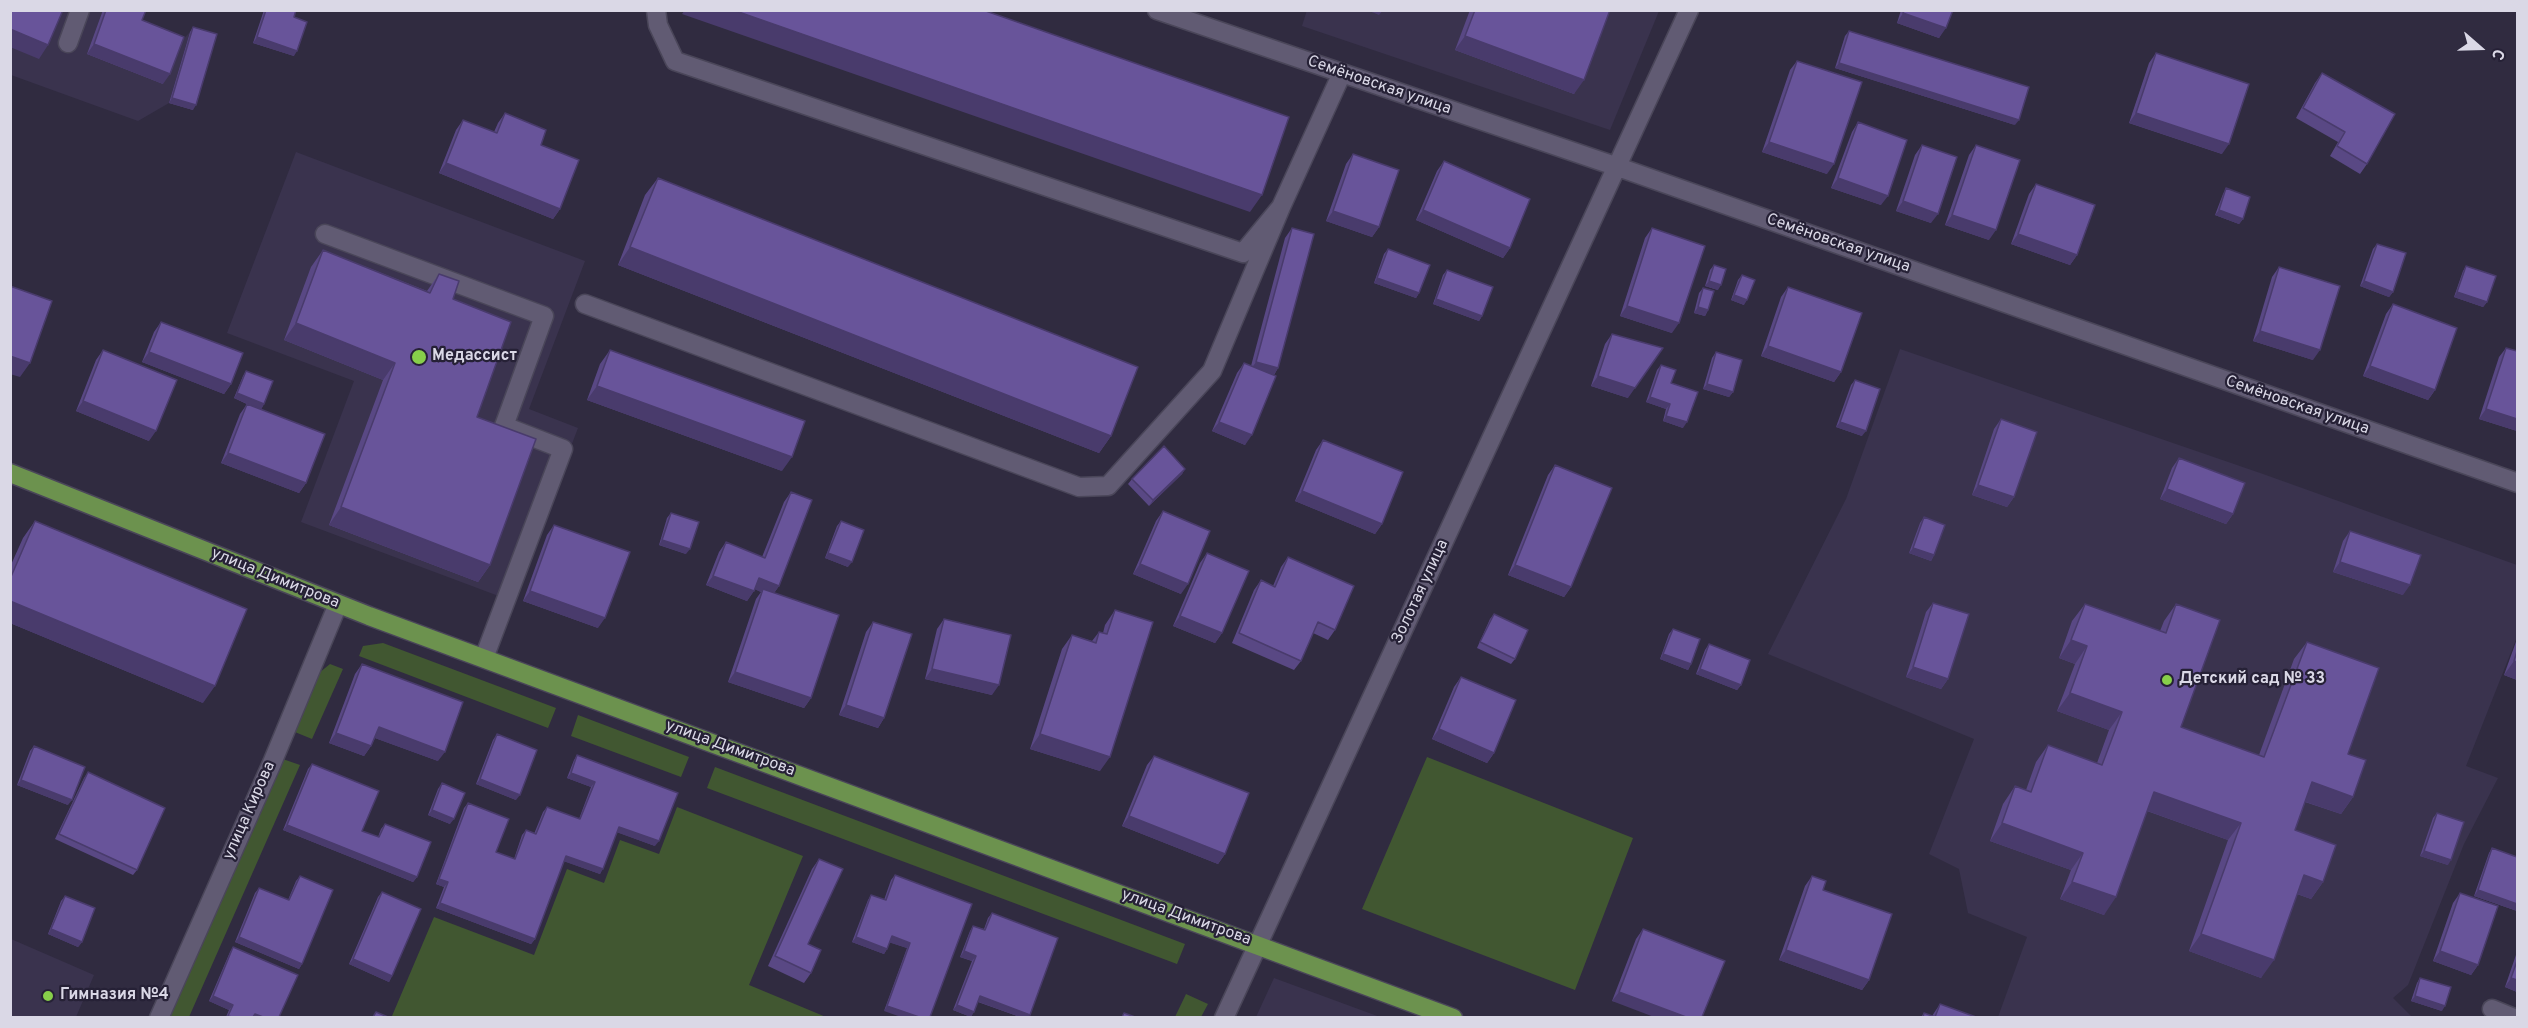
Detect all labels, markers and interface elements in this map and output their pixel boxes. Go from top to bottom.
north arrow [2450,18,2510,78]
text: С [2486,46,2508,62]
street label: Семёновская улица [1305,52,1453,120]
street label: Семёновская улица [1764,210,1912,278]
place label: Медассист [432,347,517,367]
marker: Медассист [410,348,428,366]
street label: Семёновская улица [2223,372,2371,440]
street label: Золотая улица [1389,537,1453,647]
street label: улица Димитрова [208,545,342,613]
place label: Детский сад № 33 [2179,670,2325,690]
marker: Детский сад № 33 [2160,673,2174,687]
street label: улица Димитрова [663,717,797,781]
street label: улица Кирова [220,759,280,863]
street label: улица Димитрова [1119,886,1253,950]
place label: Гимназия №4 [60,986,169,1006]
marker: Гимназия №4 [41,989,55,1003]

